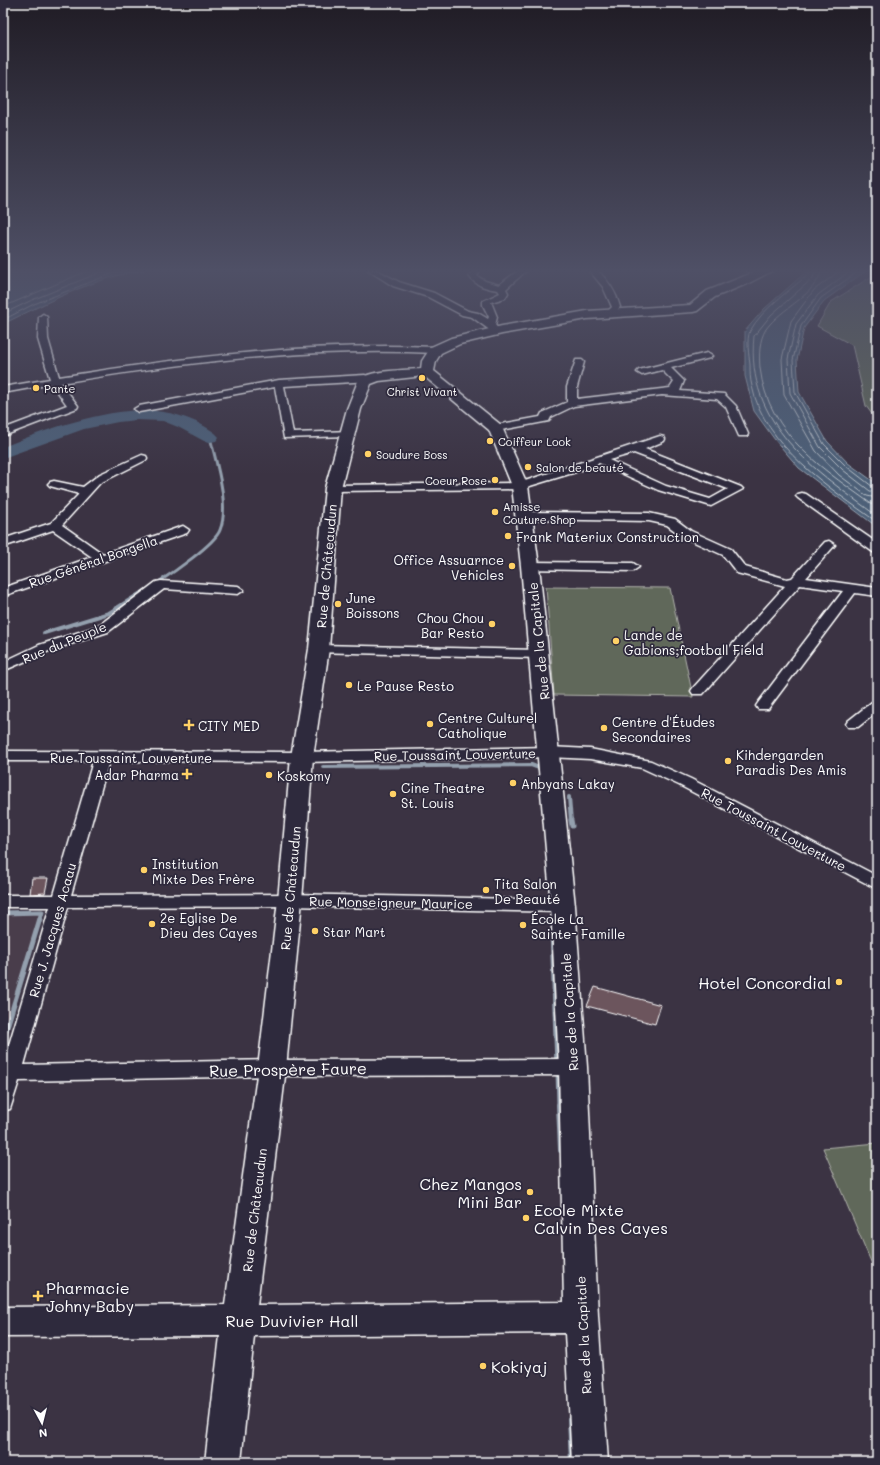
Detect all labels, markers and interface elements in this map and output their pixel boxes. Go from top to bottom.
marker: Christ Vivant [417,373,427,383]
place label: Pante [44,381,76,396]
marker: Pante [31,383,41,393]
place label: Christ Vivant [387,384,458,399]
place label: Coiffeur Look [498,434,571,449]
marker: Coiffeur Look [485,436,495,446]
place label: Soudure Boss [376,447,448,462]
marker: Soudure Boss [363,449,373,459]
place label: Salon de beauté [536,460,624,475]
marker: Salon de beauté [523,462,533,472]
place label: Coeur Rose [425,473,487,488]
marker: Coeur Rose [490,475,500,485]
place label: Amisse Couture Shop [503,499,576,527]
street label: Rue de Châteaudun [312,503,340,629]
marker: Amisse Couture Shop [490,507,500,517]
place label: Frank Materiux Construction [516,528,699,545]
street label: Rue Général Borgella [26,531,160,591]
marker: Frank Materiux Construction [503,531,513,541]
place label: Office Assuarnce Vehicles [393,551,504,583]
marker: Office Assuarnce Vehicles [507,561,517,571]
street label: Rue de la Capitale [523,581,553,701]
place label: June Boissons [346,589,400,621]
marker: June Boissons [333,599,343,609]
place label: Chou Chou Bar Resto [417,609,484,641]
street label: Rue du Peuple [19,617,109,667]
marker: Chou Chou Bar Resto [487,619,497,629]
place label: Lande de Gabions;football Field [624,626,764,658]
marker: Lande de Gabions;football Field [611,636,621,646]
place label: Le Pause Resto [357,677,454,694]
marker: Le Pause Resto [344,680,354,690]
place label: Centre Culturel Catholique [438,709,537,741]
place label: Centre d'Études Secondaires [612,713,715,745]
place label: CITY MED [198,717,260,734]
marker: CITY MED [183,719,195,731]
marker: Centre Culturel Catholique [425,719,435,729]
marker: Centre d'Études Secondaires [599,723,609,733]
street label: Rue Toussaint Louverture [374,744,536,764]
place label: Kihdergarden Paradis Des Amis [736,746,846,778]
street label: Rue Toussaint Louverture [50,749,212,766]
marker: Kihdergarden Paradis Des Amis [723,756,733,766]
place label: Adar Pharma [95,766,179,783]
place label: Koskomy [277,767,331,784]
marker: Adar Pharma [182,769,192,779]
marker: Koskomy [264,770,274,780]
place label: Anbyans Lakay [521,775,615,792]
marker: Anbyans Lakay [508,778,518,788]
place label: Cine Theatre St. Louis [401,779,485,811]
street label: Rue Toussaint Louverture [698,783,850,875]
marker: Cine Theatre St. Louis [388,789,398,799]
street label: Rue de Châteaudun [276,825,304,951]
place label: Institution Mixte Des Frère [152,855,255,887]
street label: Rue J. Jacques Acaau [25,861,79,999]
marker: Institution Mixte Des Frère [139,865,149,875]
place label: Tita Salon De Beauté [494,875,560,907]
marker: Tita Salon De Beauté [481,885,491,895]
street label: Rue Monseigneur Maurice [309,892,473,912]
place label: 2e Eglise De Dieu des Cayes [160,909,258,941]
place label: École La Sainte- Famille [531,910,625,942]
marker: 2e Eglise De Dieu des Cayes [147,919,157,929]
marker: École La Sainte- Famille [518,920,528,930]
place label: Star Mart [323,923,386,940]
marker: Star Mart [310,926,320,936]
street label: Rue de la Capitale [556,952,582,1072]
place label: Hotel Concordial [698,972,831,993]
marker: Hotel Concordial [834,977,844,987]
street label: Rue Prospère Faure [209,1057,367,1081]
street label: Rue de Châteaudun [238,1147,270,1273]
place label: Chez Mangos Mini Bar [420,1173,522,1212]
marker: Chez Mangos Mini Bar [525,1187,535,1197]
place label: Ecole Mixte Calvin Des Cayes [534,1199,668,1238]
marker: Ecole Mixte Calvin Des Cayes [521,1213,531,1223]
street label: Rue de la Capitale [571,1276,595,1394]
place label: Pharmacie Johny Baby [46,1277,134,1316]
marker: Pharmacie Johny Baby [33,1291,43,1301]
street label: Rue Duvivier Hall [226,1310,358,1331]
place label: Kokiyaj [491,1356,547,1377]
marker: Kokiyaj [478,1361,488,1371]
north arrow [22,1403,62,1443]
text: N [38,1425,48,1441]

